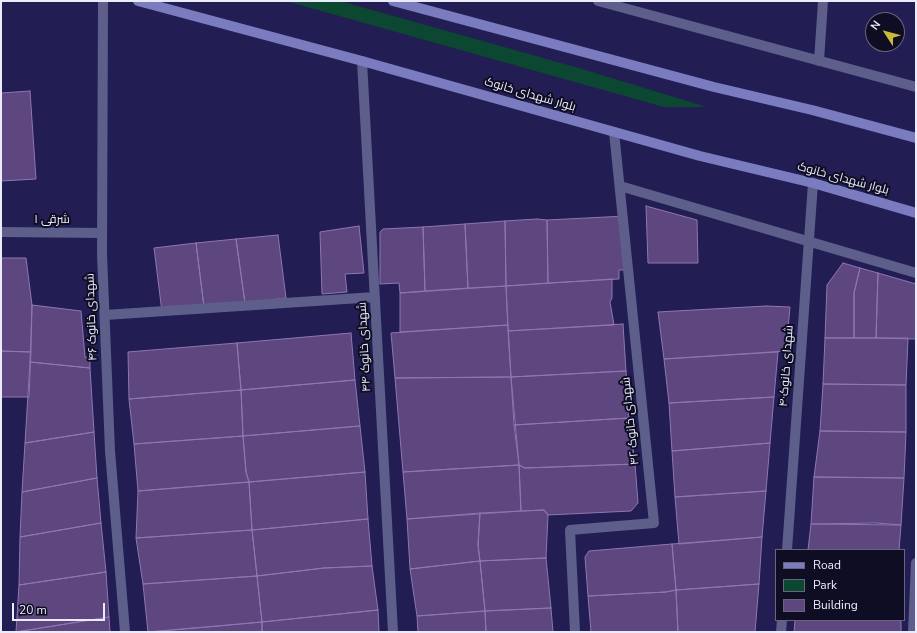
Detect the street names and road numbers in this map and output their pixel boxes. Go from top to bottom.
street label: بلوار شهدای خانوک [483,75,577,115]
street label: بلوار شهدای خانوک [796,160,890,198]
street label: شرقی ۱ [34,213,70,227]
street label: ۴۶ شهدای خانوک [83,273,101,361]
street label: ۴۴ شهدای خانوک [355,302,375,392]
street label: شهدای خانوک۴۰ [777,325,797,407]
street label: شهدای خانوک ۴۲ [619,376,643,466]

